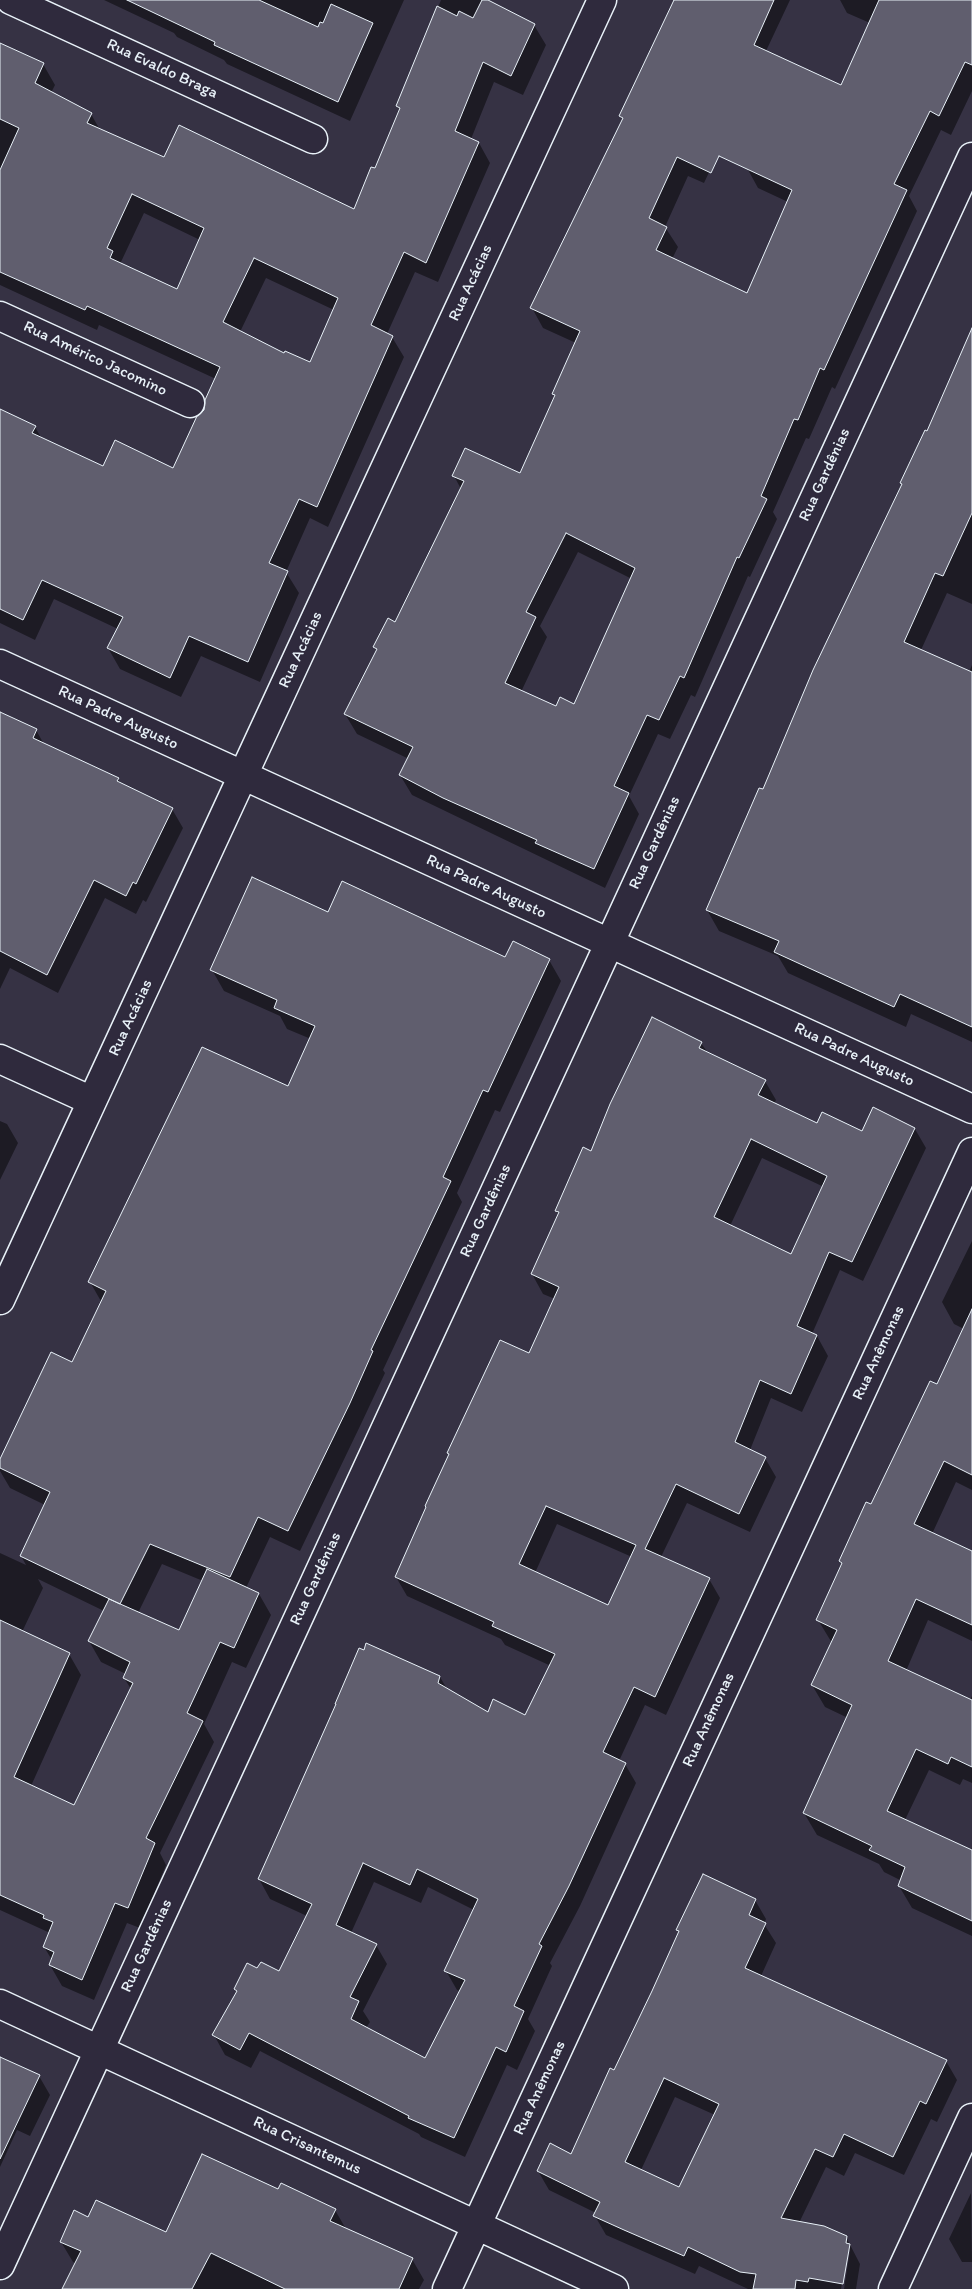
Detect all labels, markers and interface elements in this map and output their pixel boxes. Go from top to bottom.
street label: Rua Evaldo Braga [103,35,221,103]
street label: Rua Acácias [445,242,497,324]
street label: Rua Américo Jacomino [20,317,170,401]
street label: Rua Gardênias [795,425,855,525]
street label: Rua Acácias [275,609,327,691]
street label: Rua Padre Augusto [55,682,181,754]
street label: Rua Gardênias [625,793,685,893]
street label: Rua Padre Augusto [423,851,549,923]
street label: Rua Acácias [105,977,157,1059]
street label: Rua Padre Augusto [791,1019,917,1091]
street label: Rua Gardênias [456,1161,516,1261]
street label: Rua Anêmonas [849,1303,909,1403]
street label: Rua Gardênias [286,1529,346,1629]
street label: Rua Anêmonas [679,1670,739,1770]
street label: Rua Gardênias [117,1896,177,1996]
street label: Rua Anêmonas [510,2038,570,2138]
street label: Rua Crisantemus [250,2113,364,2179]

